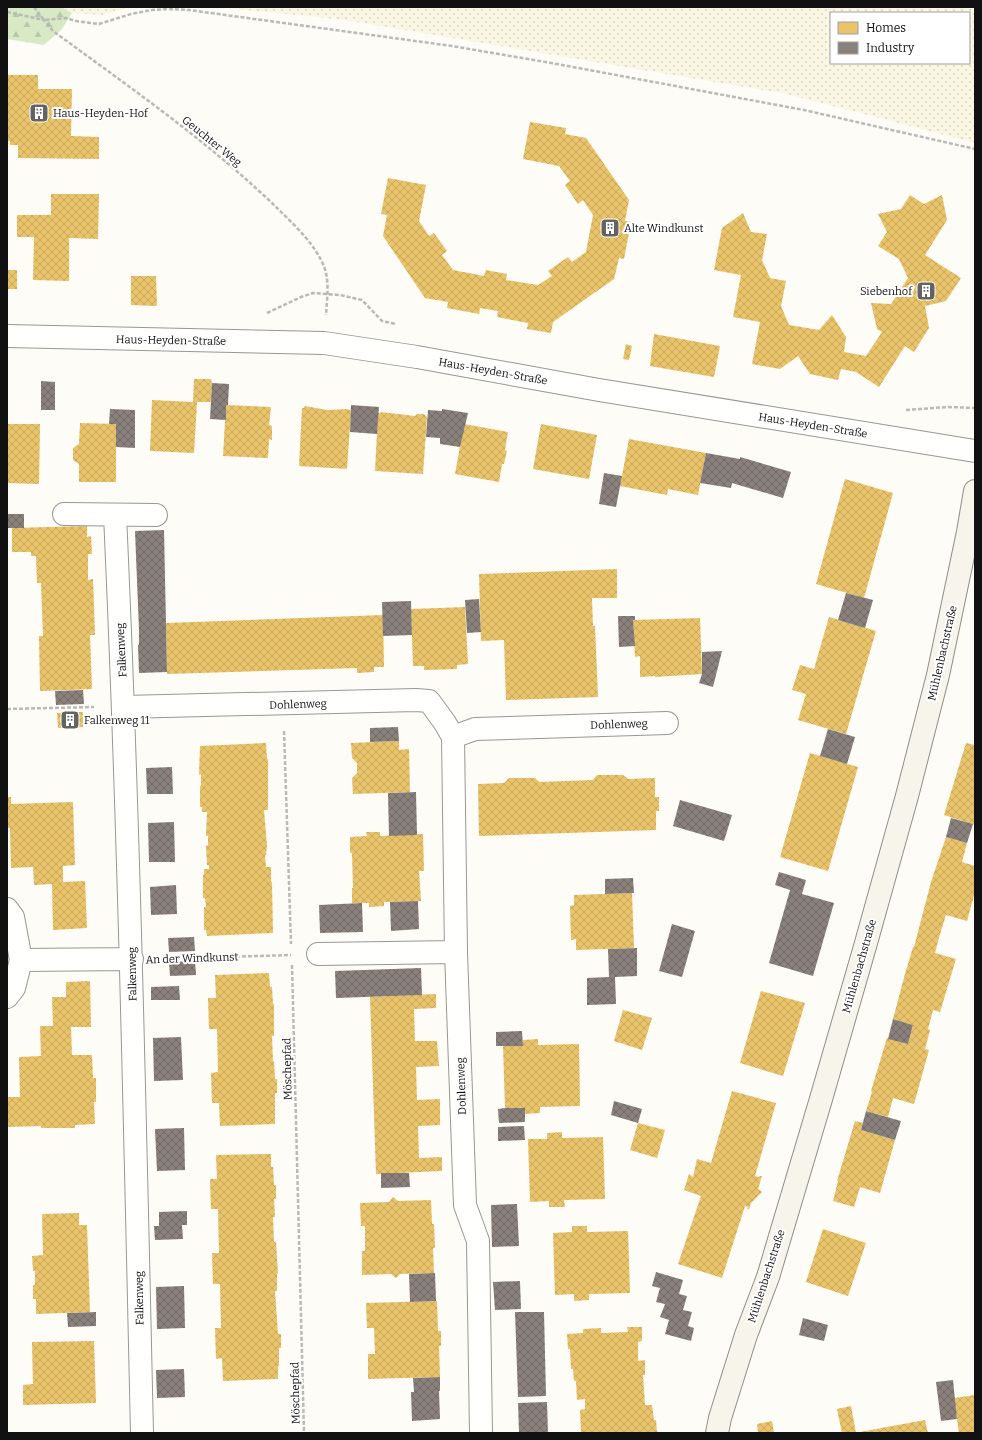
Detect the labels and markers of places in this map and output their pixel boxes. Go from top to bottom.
building icon: Haus-Heyden-Hof [28,102,50,124]
place label: Haus-Heyden-Hof [53,107,149,120]
building icon: Alte Windkunst [599,217,621,239]
place label: Alte Windkunst [624,222,704,235]
building icon: Siebenhof [915,280,937,302]
place label: Siebenhof [860,285,913,298]
building icon: Falkenweg 11 [59,709,81,731]
place label: Falkenweg 11 [84,714,150,727]

